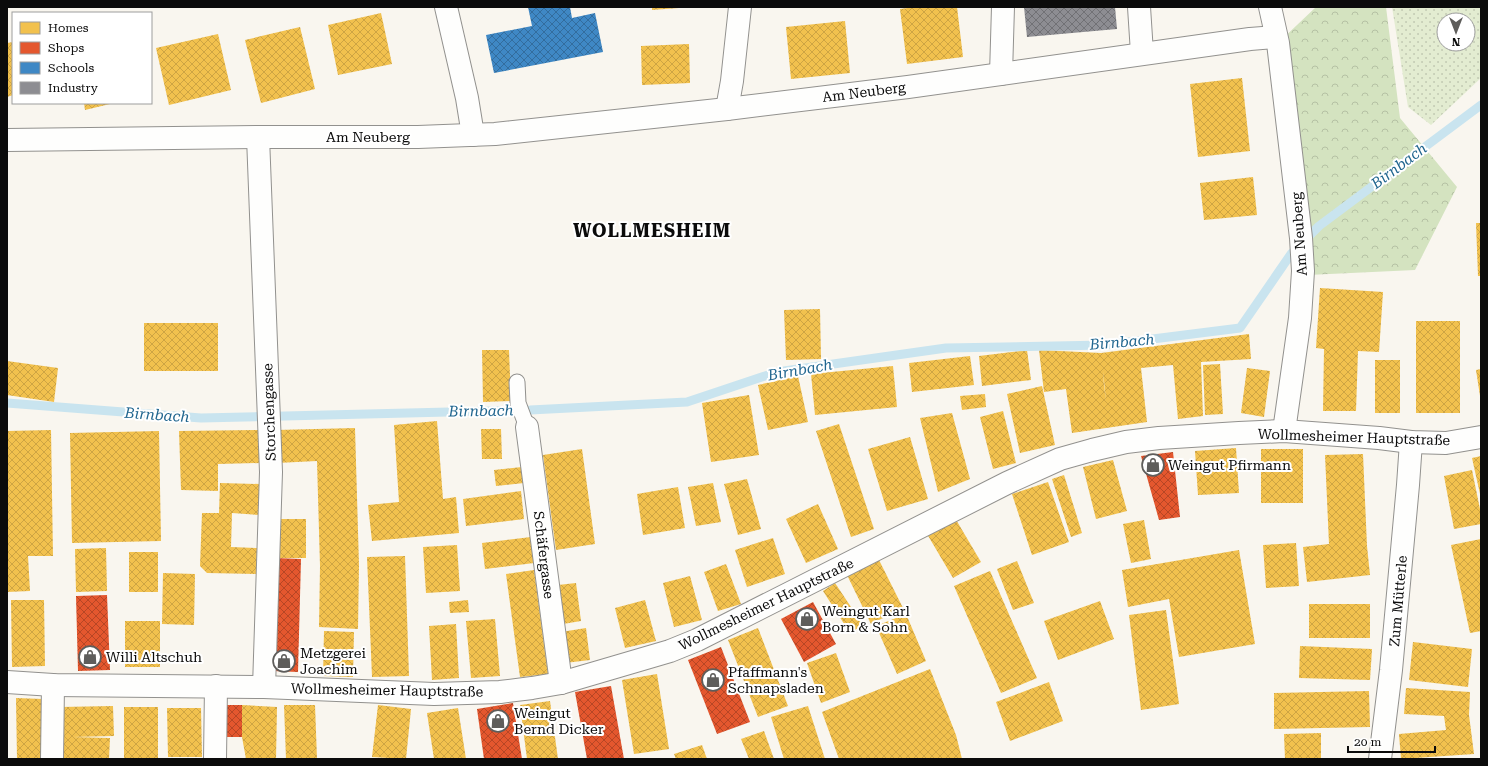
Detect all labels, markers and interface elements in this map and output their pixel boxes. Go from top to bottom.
legend [12,12,152,104]
north arrow [1436,12,1476,52]
text: Homes [48,21,89,35]
text: N [1451,35,1460,48]
text: Shops [48,41,84,55]
text: Schools [48,61,95,75]
street label: Am Neuberg [821,79,907,105]
text: Industry [48,81,99,95]
street label: Am Neuberg [326,129,410,145]
water label: Birnbach [1367,139,1430,193]
street label: Am Neuberg [1288,192,1310,276]
district label: WOLLMESHEIM [573,220,731,241]
water label: Birnbach [1088,330,1155,354]
water label: Birnbach [765,355,834,385]
street label: Storchengasse [259,363,279,461]
water label: Birnbach [447,401,514,421]
water label: Birnbach [123,404,190,426]
street label: Wollmesheimer Hauptstraße [1257,426,1451,448]
shop icon: Weingut Pfirmann [1140,452,1166,478]
place label: Weingut Pfirmann [1168,457,1291,473]
street label: Schäfergasse [531,510,557,600]
street label: Wollmesheimer Hauptstraße [676,554,856,653]
street label: Zum Mütterle [1386,554,1410,647]
place label: Weingut Karl Born & Sohn [822,603,911,635]
shop icon: Weingut Karl Born & Sohn [794,606,820,632]
shop icon: Willi Altschuh [77,644,103,670]
place label: Metzgerei Joachim [300,645,366,677]
shop icon: Metzgerei Joachim [271,648,297,674]
place label: Willi Altschuh [106,649,202,665]
place label: Pfaffmann's Schnapsladen [728,664,824,696]
shop icon: Pfaffmann's Schnapsladen [700,667,726,693]
street label: Wollmesheimer Hauptstraße [291,680,484,700]
place label: Weingut Bernd Dicker [514,705,604,737]
shop icon: Weingut Bernd Dicker [485,708,511,734]
scale bar [1348,728,1435,754]
text: 20 m [1354,735,1381,749]

